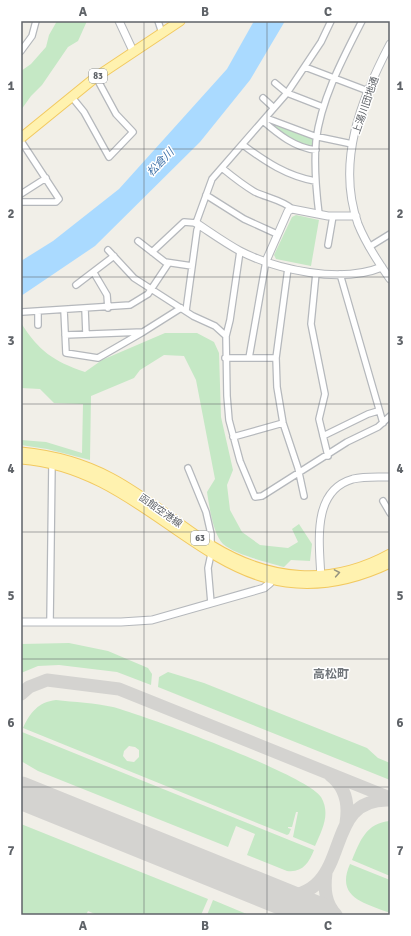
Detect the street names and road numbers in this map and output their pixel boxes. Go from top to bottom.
road number: 83 [89,69,107,83]
street label: 上湯川団地通 [351,75,381,136]
street label: 函館空港線 [137,492,184,530]
road number: 63 [191,531,209,545]

